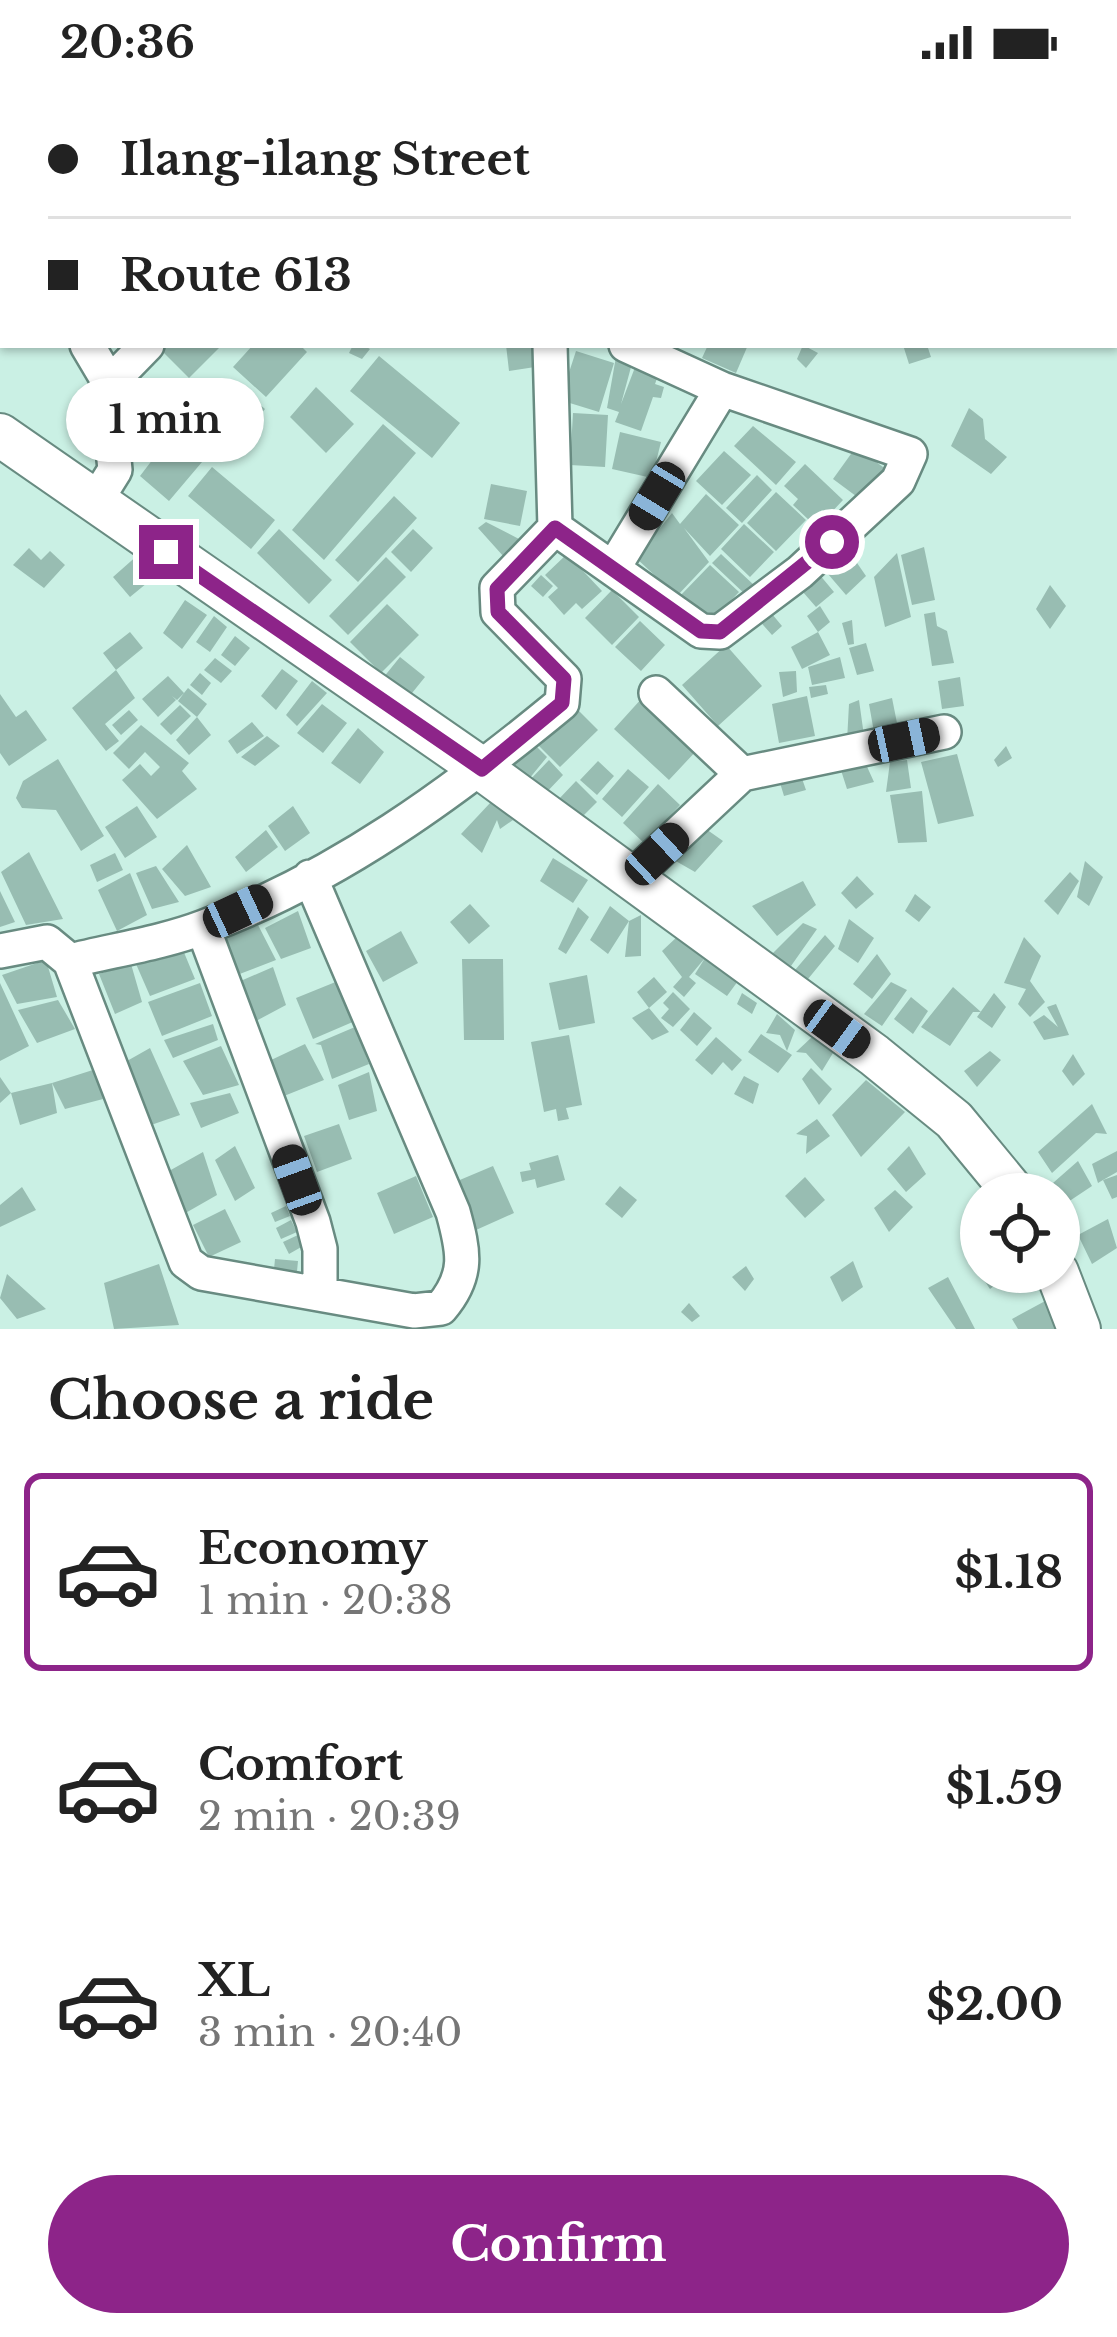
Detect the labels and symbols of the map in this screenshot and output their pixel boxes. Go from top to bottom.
callout: 1 min [67,378,265,462]
car [623,456,691,536]
route start [805,515,859,569]
route end [139,525,193,579]
car [865,715,943,765]
car [618,816,696,892]
car [198,879,278,943]
car [797,993,877,1065]
car [268,1140,326,1220]

